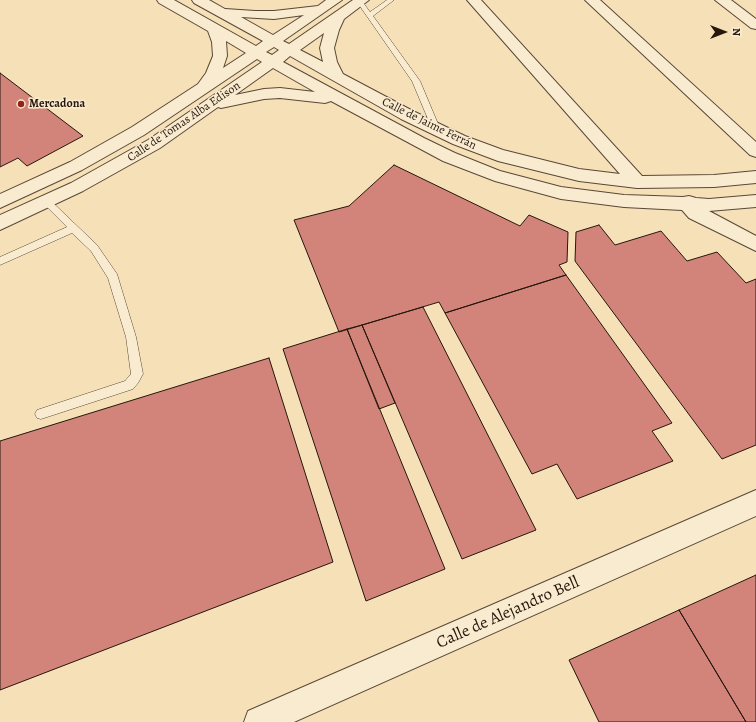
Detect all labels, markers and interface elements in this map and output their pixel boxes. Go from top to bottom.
north arrow [704,12,744,52]
text: N [729,28,744,36]
street label: Calle de Tomas Alba Edison [125,79,243,165]
street label: Calle de Jaime Ferrán [379,95,479,153]
place label: Mercadona [29,97,85,111]
marker: Mercadona [16,99,26,109]
street label: Calle de Alejandro Bell [434,572,582,654]

